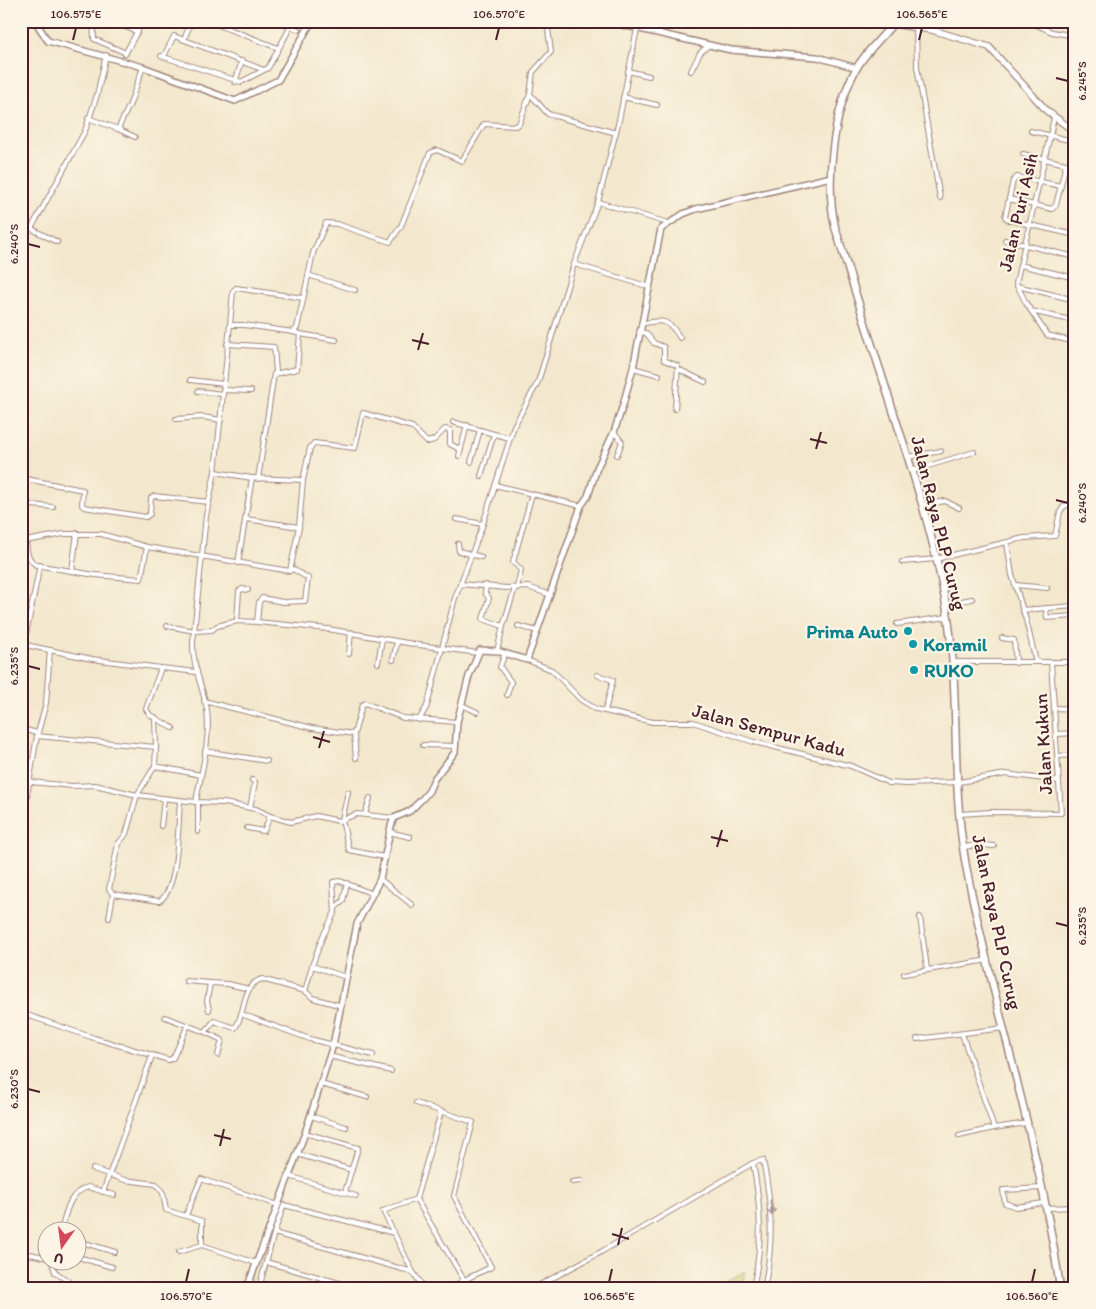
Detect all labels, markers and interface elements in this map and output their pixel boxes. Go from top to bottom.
text: 106.575°E [51,7,102,21]
text: 106.570°E [473,7,525,21]
text: 106.565°E [896,7,948,21]
text: 6.245°S [1075,61,1089,101]
street label: Jalan Puri Asih [993,150,1043,274]
text: 6.240°S [7,224,21,264]
street label: Jalan Raya PLP Curug [906,433,972,613]
text: 6.240°S [1075,483,1089,523]
place label: Prima Auto [806,620,898,643]
marker: Prima Auto [902,625,914,637]
place label: Koramil [923,633,988,656]
marker: Koramil [907,638,919,650]
text: 6.235°S [7,646,21,685]
place label: RUKO [924,659,974,682]
marker: RUKO [908,664,920,676]
street label: Jalan Kukun [1029,692,1057,795]
street label: Jalan Sempur Kadu [690,698,849,762]
street label: Jalan Raya PLP Curug [967,832,1027,1012]
text: 6.235°S [1075,906,1089,945]
text: 6.230°S [7,1069,21,1109]
one-way arrow [767,1200,776,1216]
north arrow [38,1222,88,1272]
text: U [52,1249,66,1268]
text: 106.570°E [160,1289,212,1303]
text: 106.565°E [583,1289,635,1303]
text: 106.560°E [1006,1289,1059,1303]

